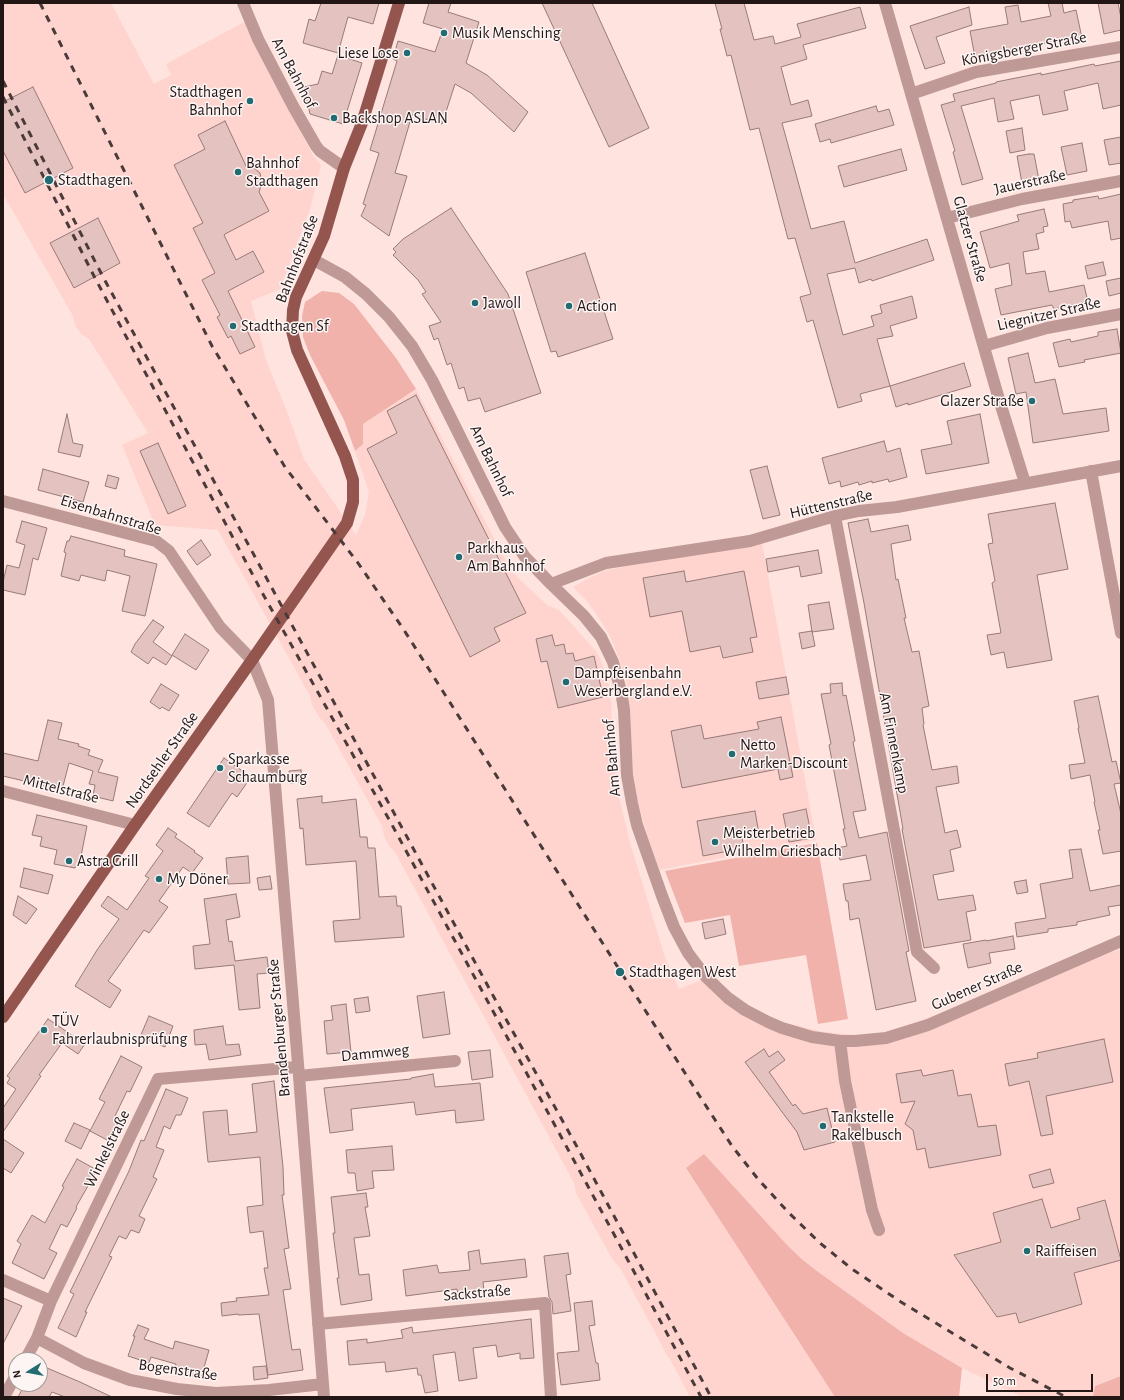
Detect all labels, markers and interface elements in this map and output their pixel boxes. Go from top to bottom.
place label: Musik Mensching [452,23,560,43]
street label: Königsberger Straße [960,27,1088,71]
marker: Musik Mensching [439,28,449,38]
street label: Am Bahnhof [267,34,321,112]
place label: Liese Lose [338,43,399,63]
marker: Liese Lose [402,48,412,58]
place label: Stadthagen Bahnhof [169,82,242,120]
marker: Stadthagen Bahnhof [245,96,255,106]
place label: Backshop ASLAN [342,108,448,128]
marker: Backshop ASLAN [329,113,339,123]
place label: Bahnhof Stadthagen [246,153,319,191]
street label: Jauerstraße [993,165,1067,199]
marker: Bahnhof Stadthagen [233,167,243,177]
place label: Stadthagen [58,170,131,190]
marker: Stadthagen [43,174,55,186]
street label: Glatzer Straße [949,194,991,284]
street label: Bahnhofstraße [271,212,323,306]
place label: Jawoll [483,293,521,313]
street label: Liegnitzer Straße [995,293,1103,335]
place label: Action [577,296,617,316]
marker: Jawoll [470,298,480,308]
marker: Action [564,301,574,311]
place label: Stadthagen Sf [241,316,329,336]
marker: Stadthagen Sf [228,321,238,331]
place label: Glazer Straße [940,391,1024,411]
marker: Glazer Straße [1027,396,1037,406]
street label: Am Bahnhof [465,422,517,500]
street label: Hüttenstraße [788,485,874,523]
street label: Eisenbahnstraße [58,490,164,540]
place label: Parkhaus Am Bahnhof [467,538,545,576]
marker: Parkhaus Am Bahnhof [454,552,464,562]
place label: Dampfeisenbahn Weserbergland e.V. [574,663,693,701]
marker: Dampfeisenbahn Weserbergland e.V. [561,677,571,687]
street label: Am Finnenkamp [875,691,913,795]
street label: Nordsehler Straße [122,708,202,812]
street label: Am Bahnhof [599,718,625,798]
place label: Netto Marken-Discount [740,735,847,773]
place label: Sparkasse Schaumburg [228,749,307,787]
marker: Netto Marken-Discount [727,749,737,759]
marker: Sparkasse Schaumburg [215,763,225,773]
street label: Mittelstraße [21,770,101,808]
place label: Meisterbetrieb Wilhelm Griesbach [723,823,842,861]
marker: Meisterbetrieb Wilhelm Griesbach [710,837,720,847]
place label: Astra Grill [77,851,139,871]
marker: Astra Grill [64,856,74,866]
place label: My Döner [167,869,228,889]
marker: My Döner [154,874,164,884]
street label: Gubener Straße [928,957,1026,1015]
street label: Brandenburger Straße [263,958,295,1098]
place label: Stadthagen West [629,962,736,982]
marker: Stadthagen West [614,966,626,978]
place label: TÜV Fahrerlaubnisprüfung [52,1011,187,1049]
marker: TÜV Fahrerlaubnisprüfung [39,1025,49,1035]
street label: Dammweg [340,1040,410,1066]
street label: Winkelstraße [80,1107,134,1191]
place label: Tankstelle Rakelbusch [831,1107,902,1145]
marker: Tankstelle Rakelbusch [818,1121,828,1131]
place label: Raiffeisen [1035,1241,1097,1261]
marker: Raiffeisen [1022,1246,1032,1256]
street label: Sackstraße [442,1280,512,1306]
north arrow [8,1352,48,1392]
street label: Bogenstraße [137,1355,219,1385]
scale bar [988,1366,1095,1392]
text: N [11,1369,23,1379]
text: 50 m [993,1375,1016,1387]

